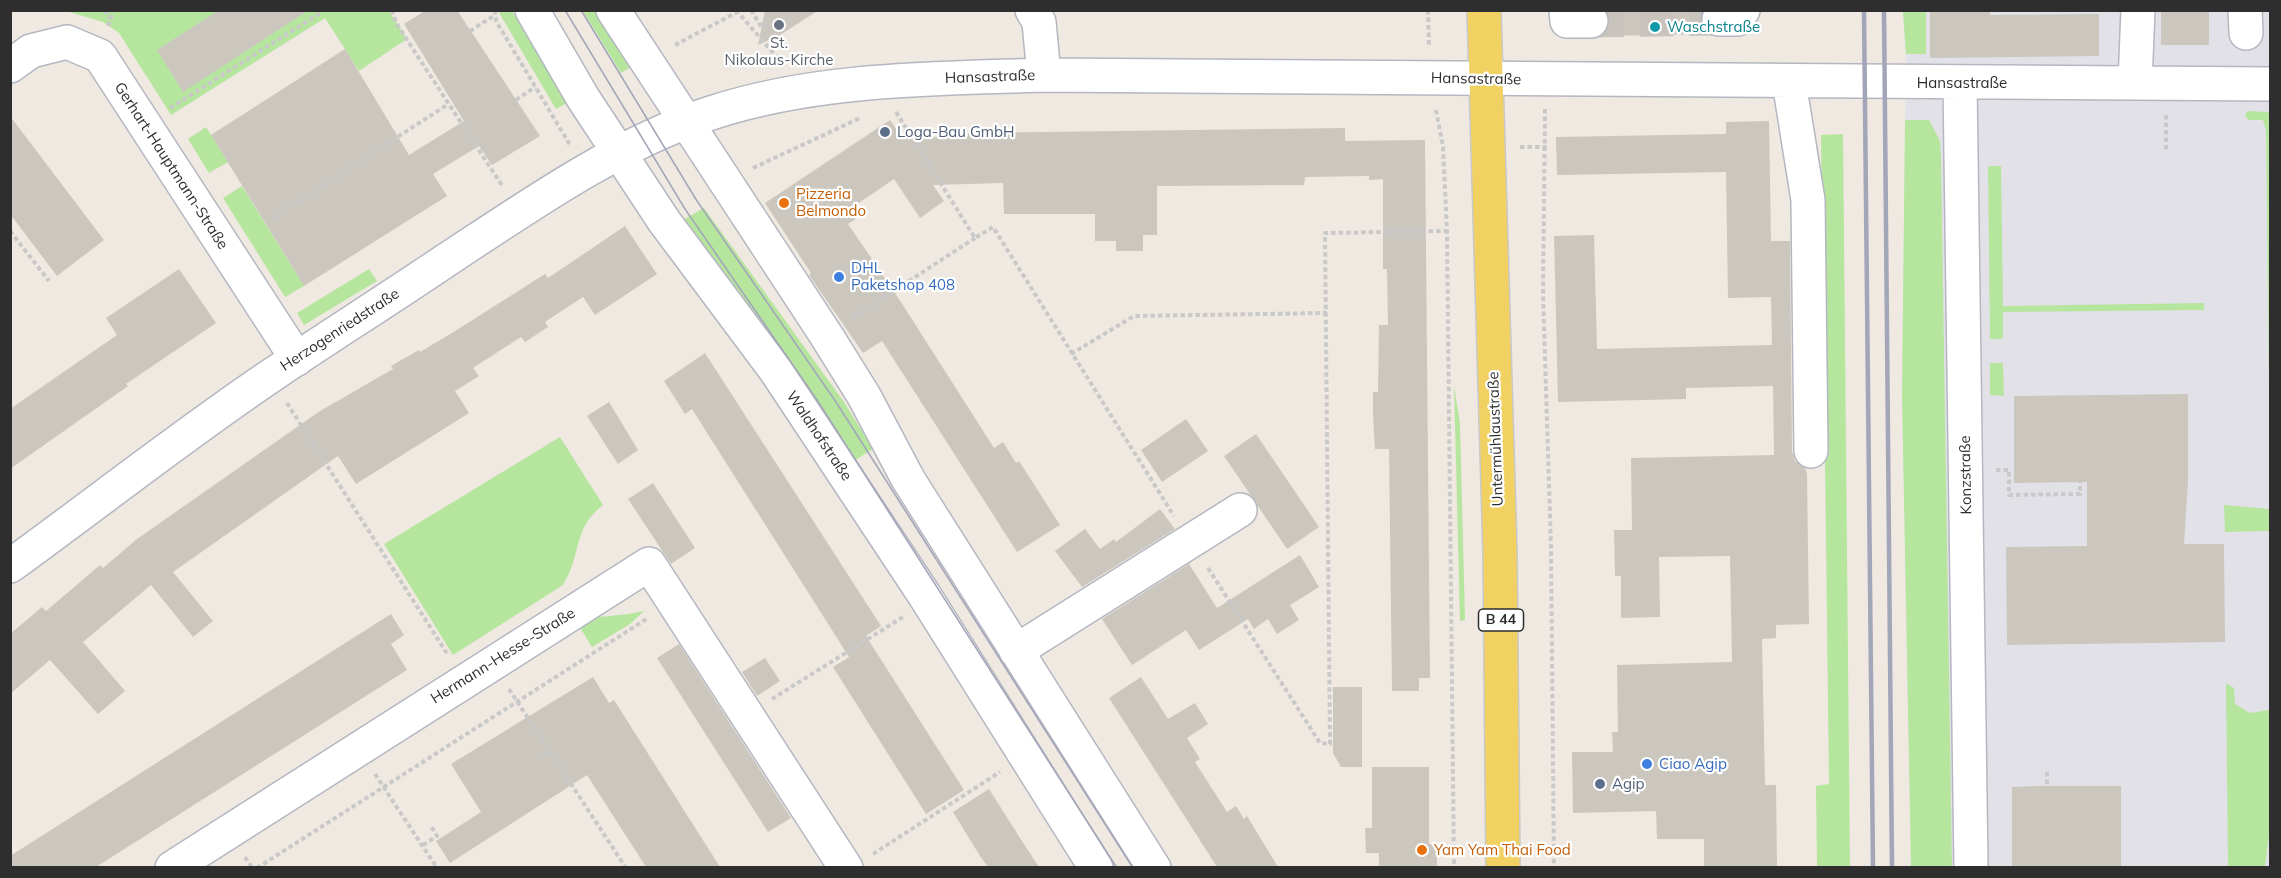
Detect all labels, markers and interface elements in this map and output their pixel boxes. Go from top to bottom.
marker: St. Nikolaus-Kirche [772,18,786,32]
place label: Waschstraße [1667,18,1760,36]
marker: Waschstraße [1648,20,1662,34]
place label: St. Nikolaus-Kirche [725,34,833,69]
street label: Hansastraße [945,66,1035,88]
street label: Hansastraße [1431,69,1521,89]
street label: Hansastraße [1917,74,2007,92]
street label: Gerhart-Hauptmann-Straße [110,79,232,253]
place label: Loga-Bau GmbH [897,123,1015,141]
marker: Loga-Bau GmbH [878,125,892,139]
place label: Pizzeria Belmondo [796,185,866,220]
marker: Pizzeria Belmondo [777,196,791,210]
place label: DHL Paketshop 408 [851,259,955,294]
marker: DHL Paketshop 408 [832,270,846,284]
street label: Herzogenriedstraße [277,285,403,375]
street label: Untermühlaustraße [1485,371,1507,507]
street label: Waldhofstraße [782,388,856,484]
street label: Konzstraße [1956,435,1976,515]
street label: Hermann-Hesse-Straße [427,604,579,708]
road number: B 44 [1478,609,1524,631]
place label: Ciao Agip [1659,755,1727,773]
marker: Ciao Agip [1640,757,1654,771]
place label: Agip [1612,775,1645,793]
marker: Agip [1593,777,1607,791]
place label: Yam Yam Thai Food [1434,841,1571,859]
marker: Yam Yam Thai Food [1415,843,1429,857]

